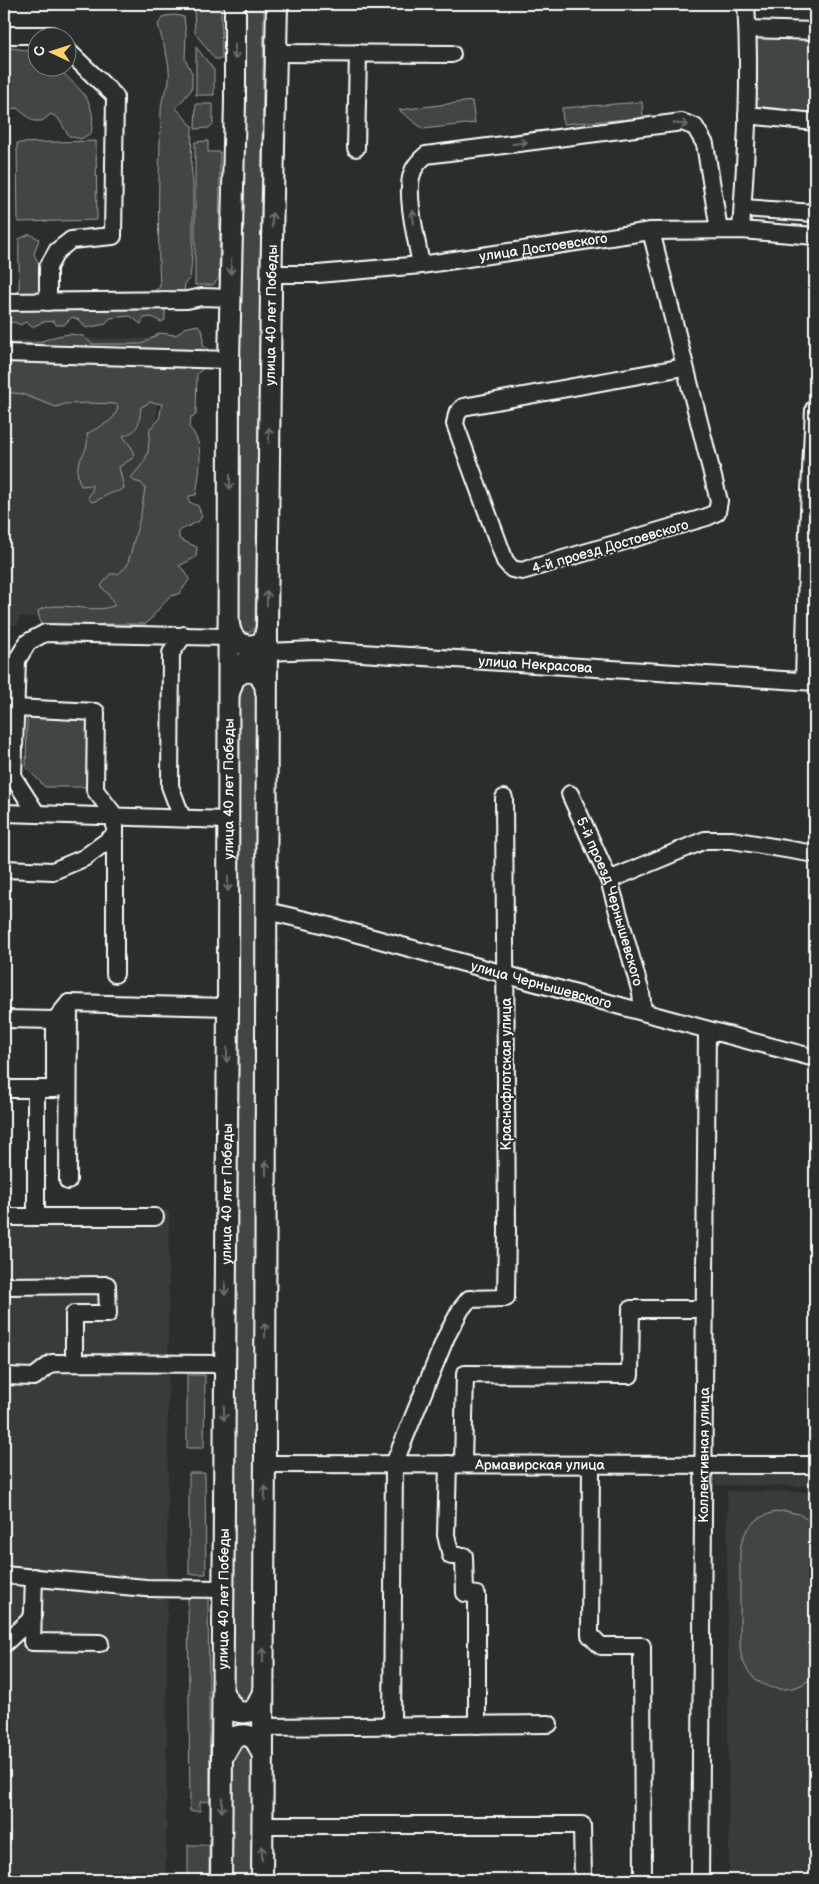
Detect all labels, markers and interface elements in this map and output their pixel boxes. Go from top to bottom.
north arrow [28,28,78,78]
one-way arrow [230,44,240,60]
text: С [31,45,48,57]
one-way arrow [673,119,689,129]
one-way arrow [512,138,528,148]
one-way arrow [408,209,418,225]
one-way arrow [267,213,277,229]
street label: улица Достоевского [478,230,608,265]
street label: улица 40 лет Победы [262,244,281,386]
one-way arrow [227,259,236,275]
one-way arrow [264,428,274,444]
one-way arrow [225,474,235,490]
street label: 4-й проезд Достоевского [530,516,690,577]
one-way arrow [262,590,272,606]
street label: улица Некрасова [478,652,594,677]
street label: улица 40 лет Победы [220,718,237,860]
street label: 5-й проезд Чернышевского [573,814,647,988]
one-way arrow [223,876,233,892]
street label: улица Чернышевского [469,957,614,1012]
street label: Краснофлотская улица [498,997,515,1150]
one-way arrow [222,1047,232,1063]
street label: улица 40 лет Победы [218,1123,236,1265]
one-way arrow [261,1160,271,1176]
one-way arrow [220,1280,230,1296]
one-way arrow [260,1322,270,1338]
street label: Коллективная улица [695,1386,713,1523]
one-way arrow [219,1404,229,1421]
street label: Армавирская улица [474,1456,606,1474]
one-way arrow [260,1485,270,1501]
street label: улица 40 лет Победы [215,1528,233,1670]
one-way arrow [258,1647,268,1664]
one-way arrow [217,1796,227,1813]
one-way arrow [258,1845,267,1861]

